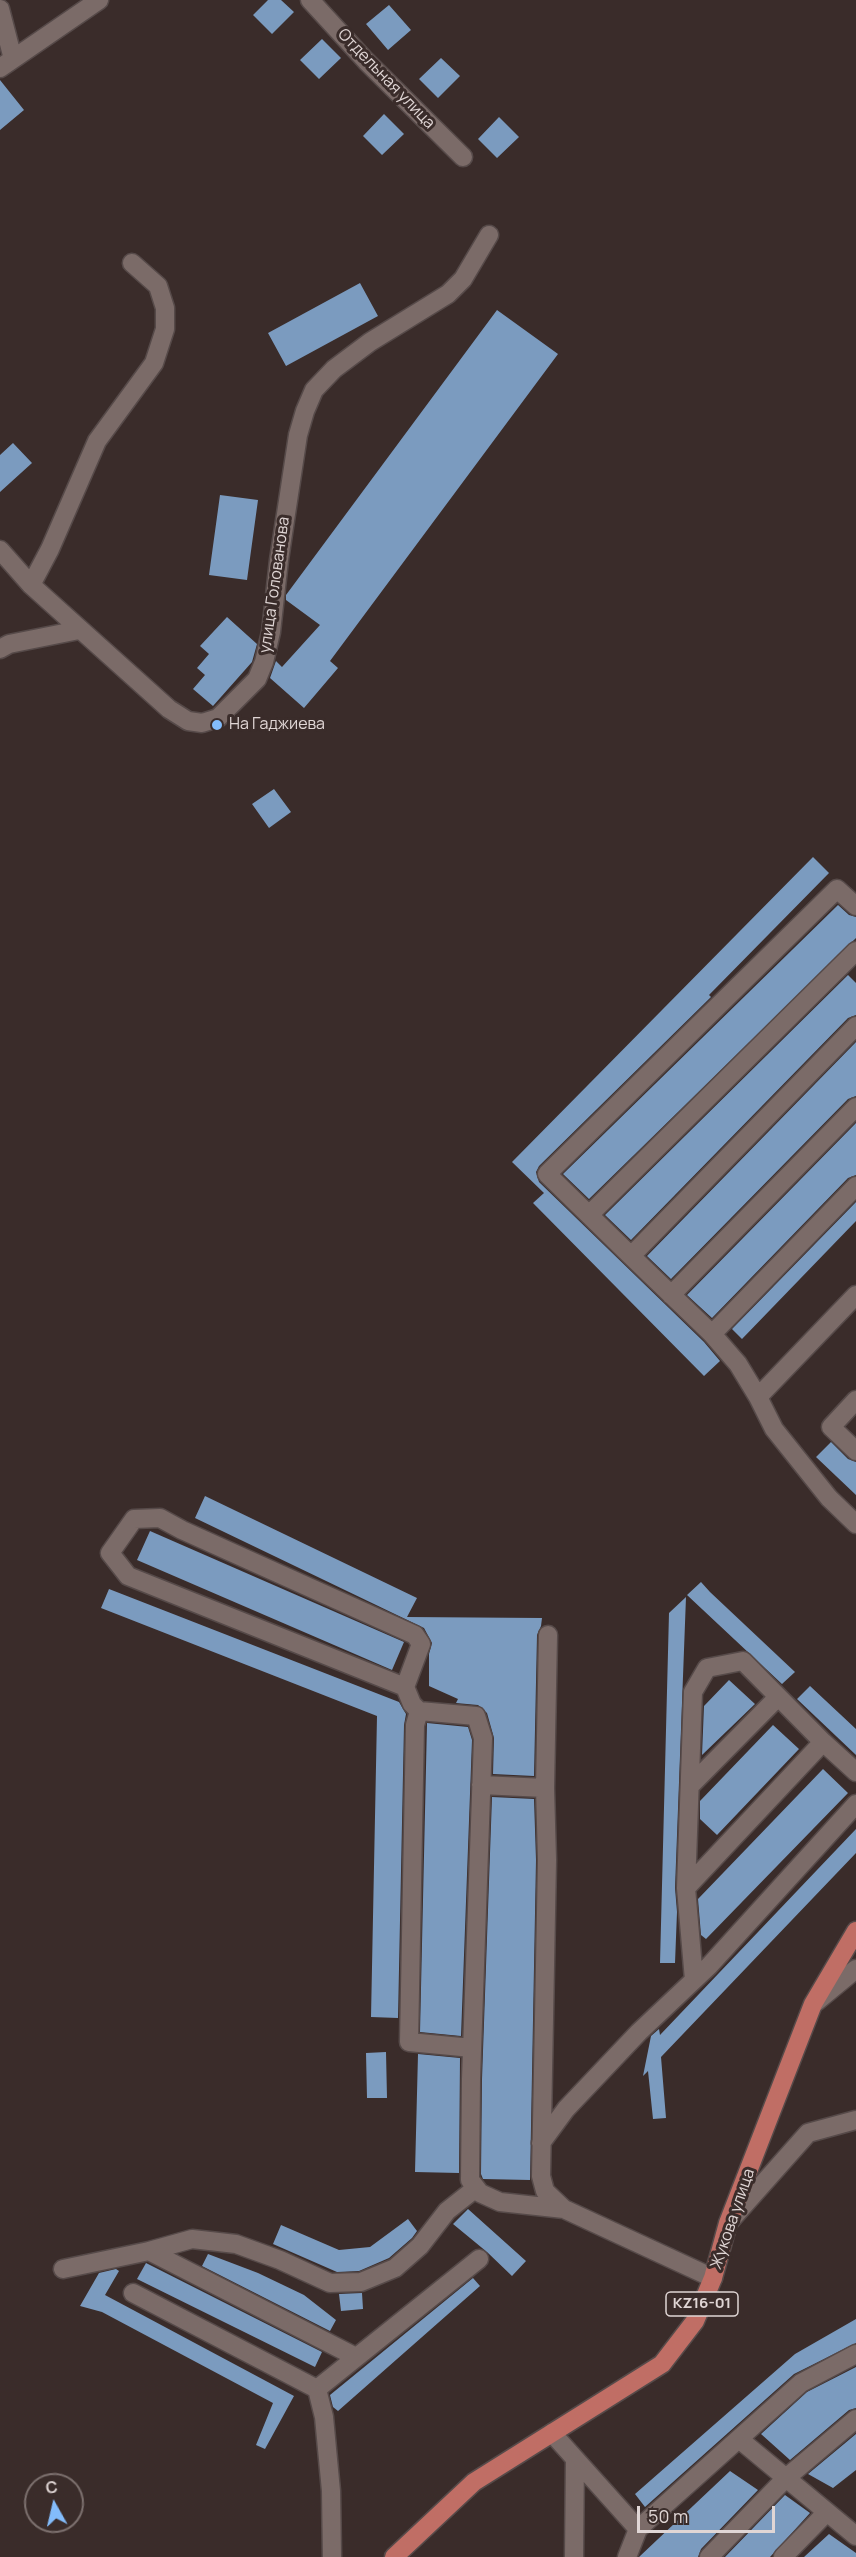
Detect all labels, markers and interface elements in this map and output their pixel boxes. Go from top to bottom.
street label: Отдельная улица [333,25,439,133]
street label: улица Голованова [256,516,294,654]
place label: На Гаджиева [229,715,325,735]
marker: На Гаджиева [210,718,224,732]
street label: Жукова улица [707,2166,759,2272]
road number: KZ16-01 [666,2292,738,2316]
north arrow [24,2473,84,2533]
text: С [44,2475,59,2499]
scale bar [640,2494,778,2532]
text: 50 m [648,2504,688,2528]

